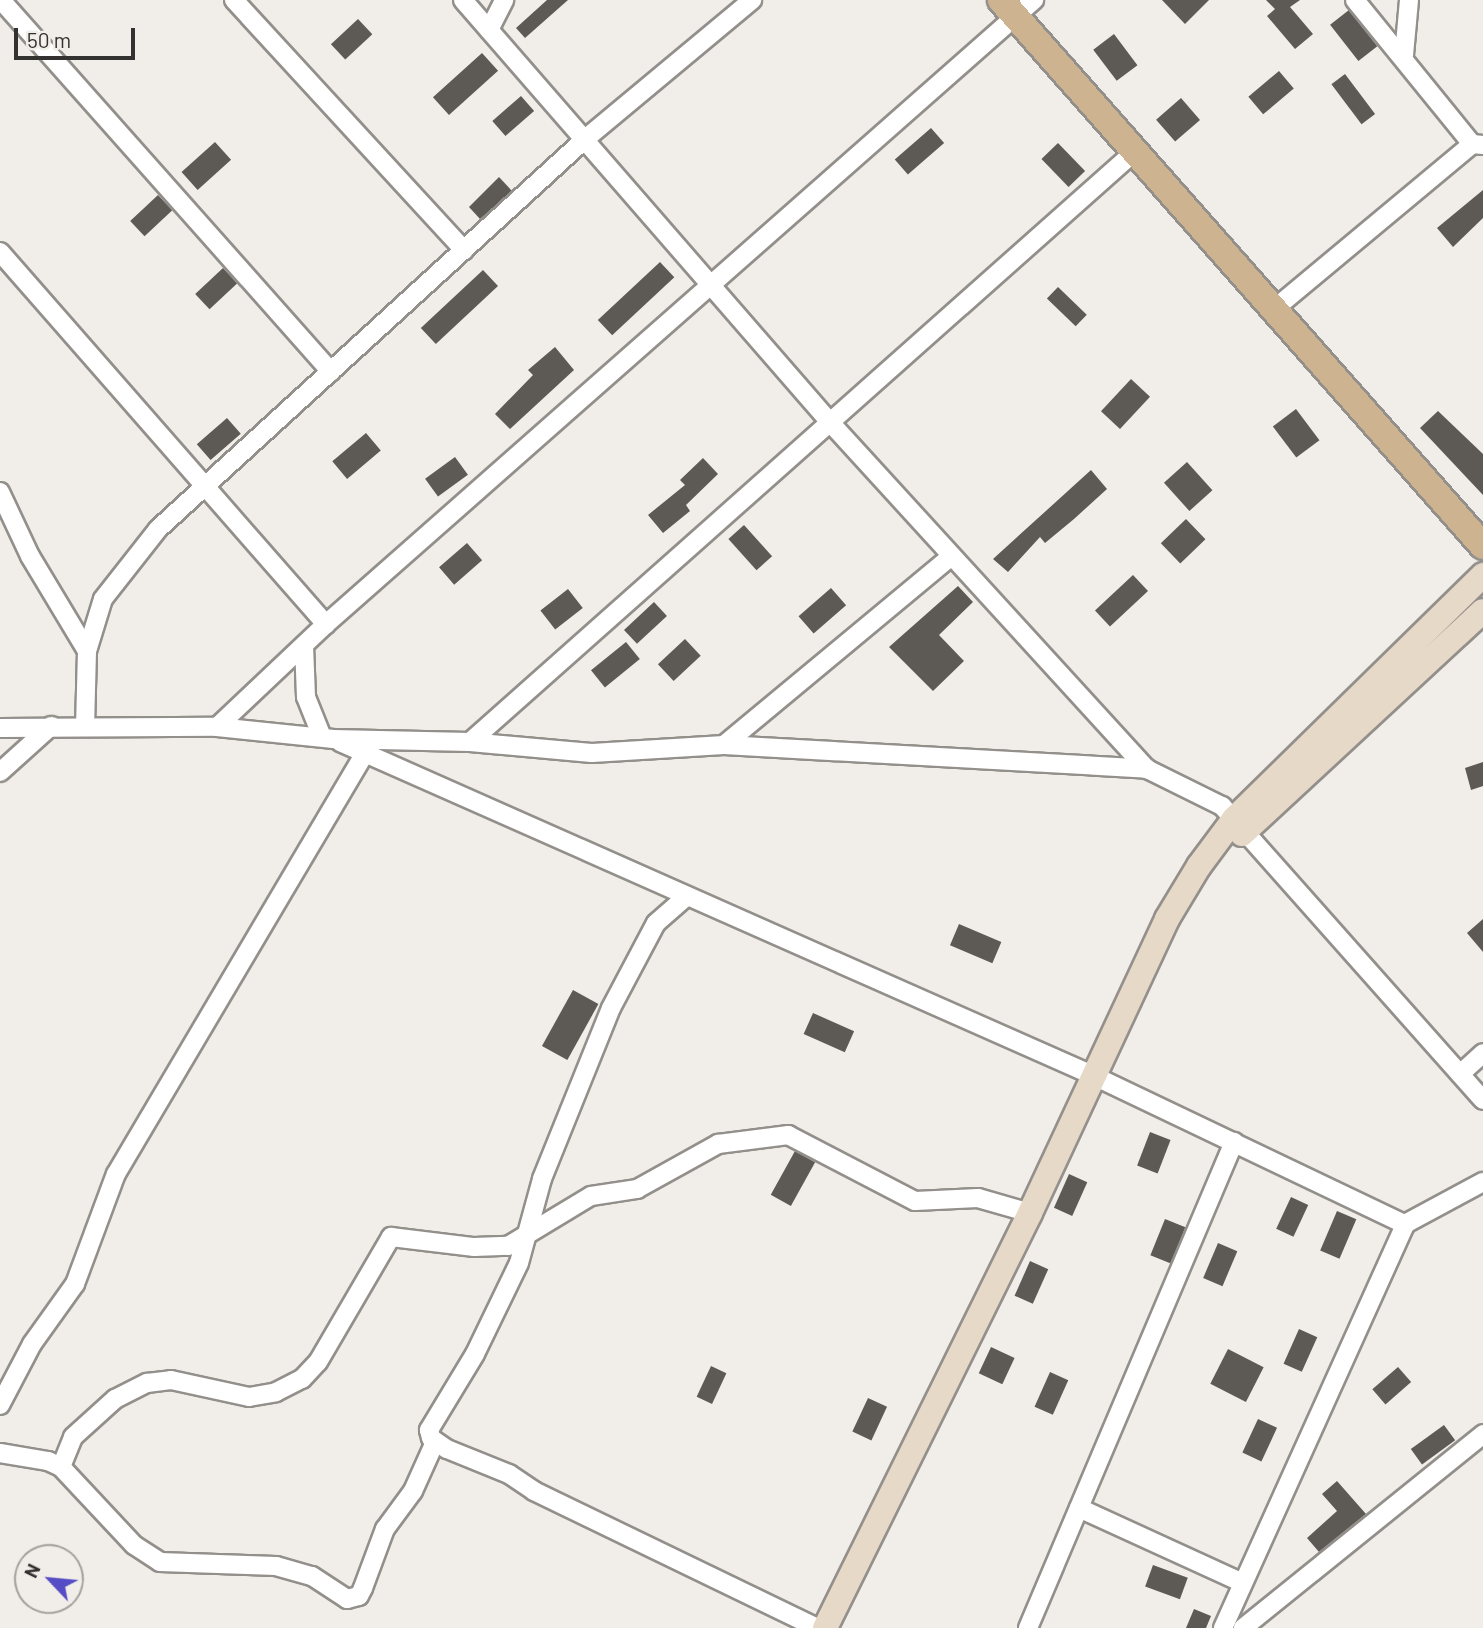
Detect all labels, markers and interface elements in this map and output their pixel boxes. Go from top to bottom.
scale bar [18,14,138,58]
text: 50 m [27,27,71,52]
north arrow [14,1544,84,1614]
text: N [18,1560,45,1581]

